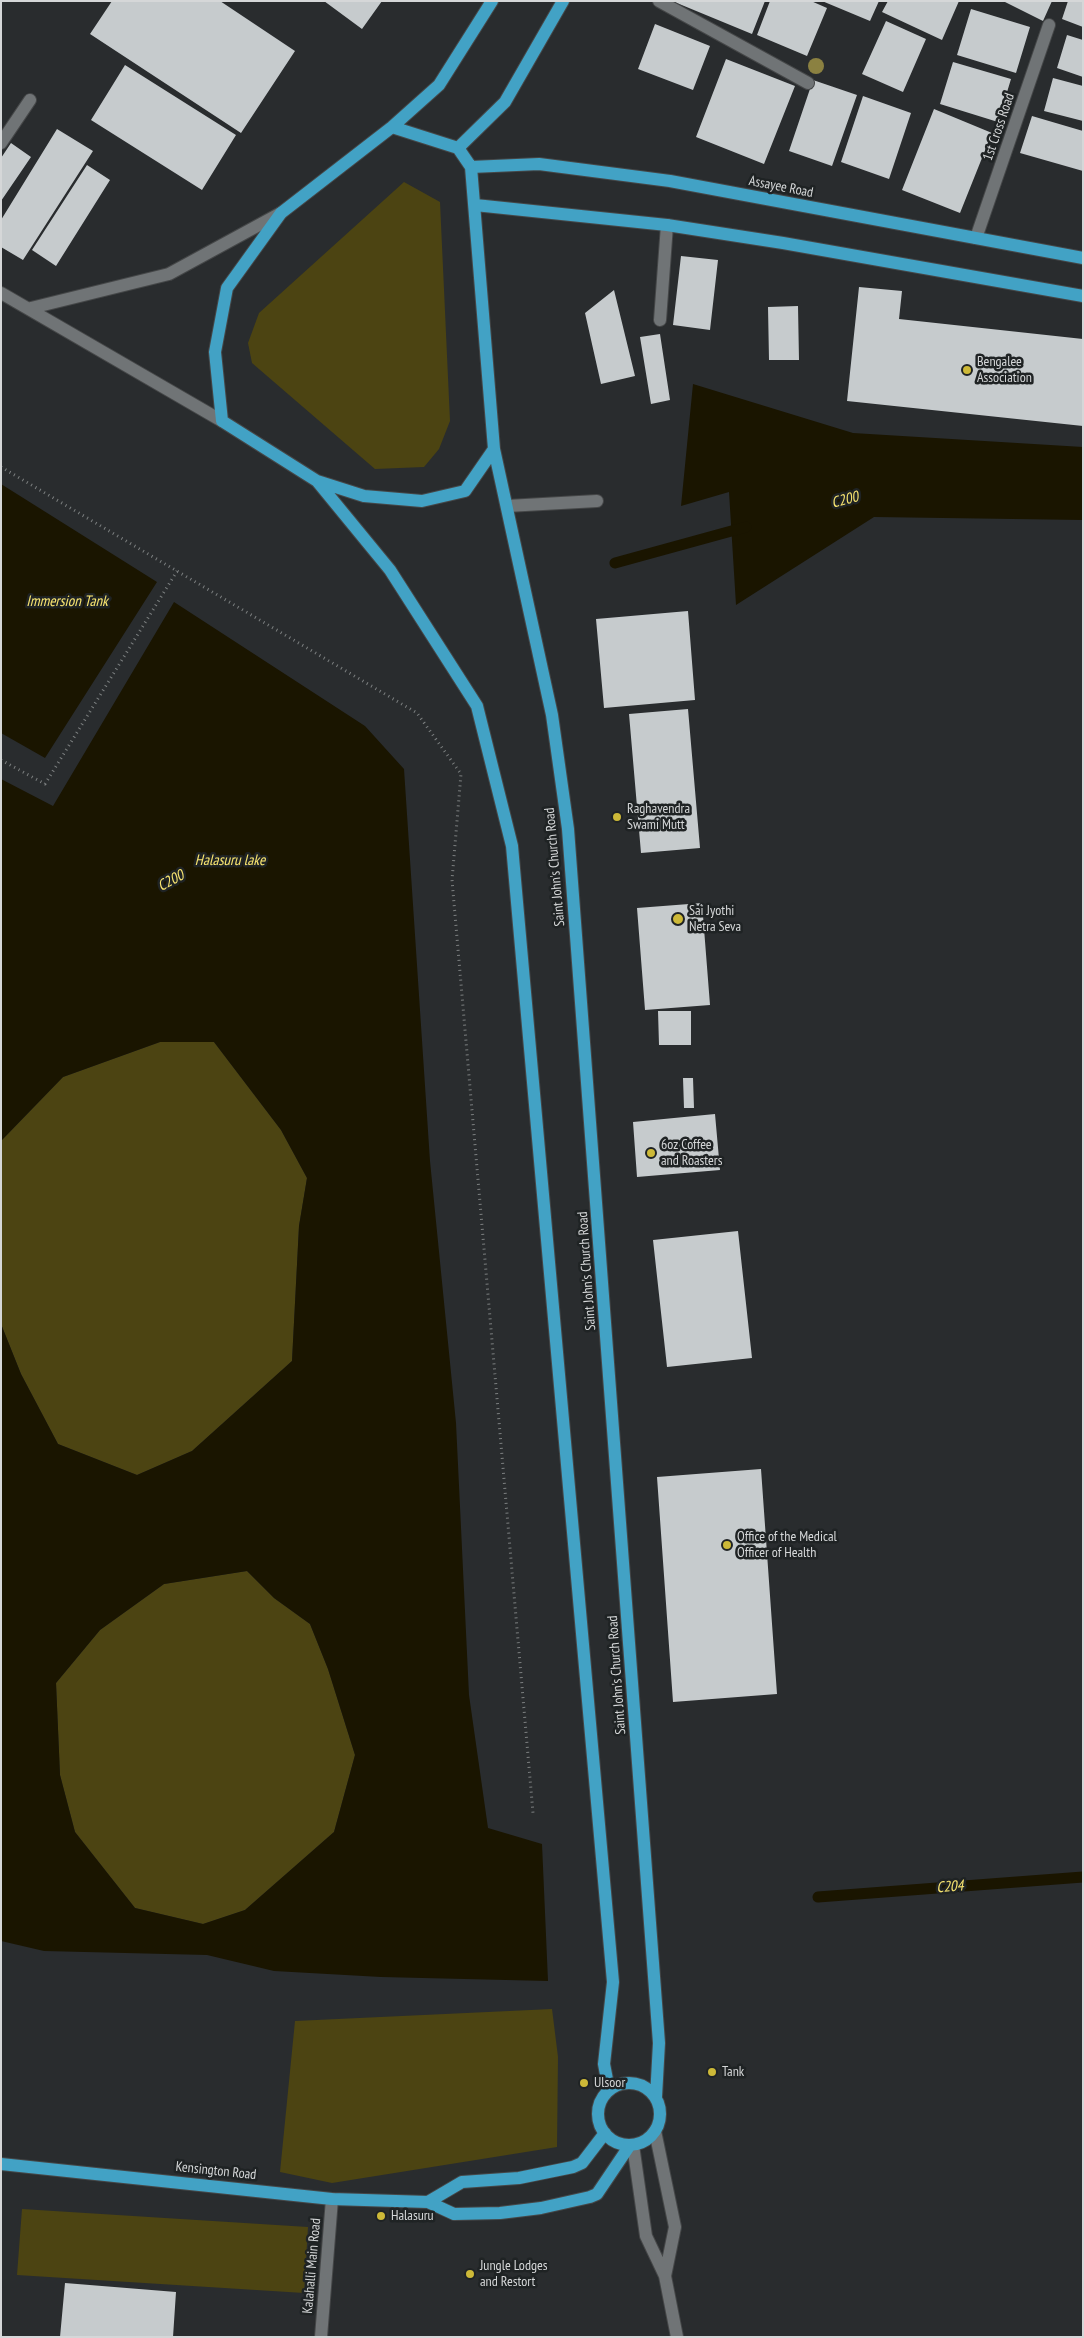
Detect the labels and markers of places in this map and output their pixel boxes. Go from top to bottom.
place label: Bengalee Association [977,354,1032,387]
marker: Bengalee Association [961,364,973,376]
place label: Raghavendra Swami Mutt [627,801,690,834]
marker: Raghavendra Swami Mutt [611,811,623,823]
place label: Sai Jyothi Netra Seva [689,903,741,936]
marker: Sai Jyothi Netra Seva [671,912,685,926]
place label: 6oz Coffee and Roasters [661,1137,722,1170]
marker: 6oz Coffee and Roasters [645,1147,657,1159]
place label: Office of the Medical Officer of Health [737,1529,837,1561]
marker: Office of the Medical Officer of Health [721,1539,733,1551]
place label: Tank [722,2064,744,2080]
marker: Tank [706,2066,718,2078]
place label: Ulsoor [594,2075,625,2091]
marker: Ulsoor [578,2077,590,2089]
place label: Halasuru [391,2208,434,2224]
marker: Halasuru [375,2210,387,2222]
place label: Jungle Lodges and Restort [480,2258,548,2290]
marker: Jungle Lodges and Restort [464,2268,476,2280]

